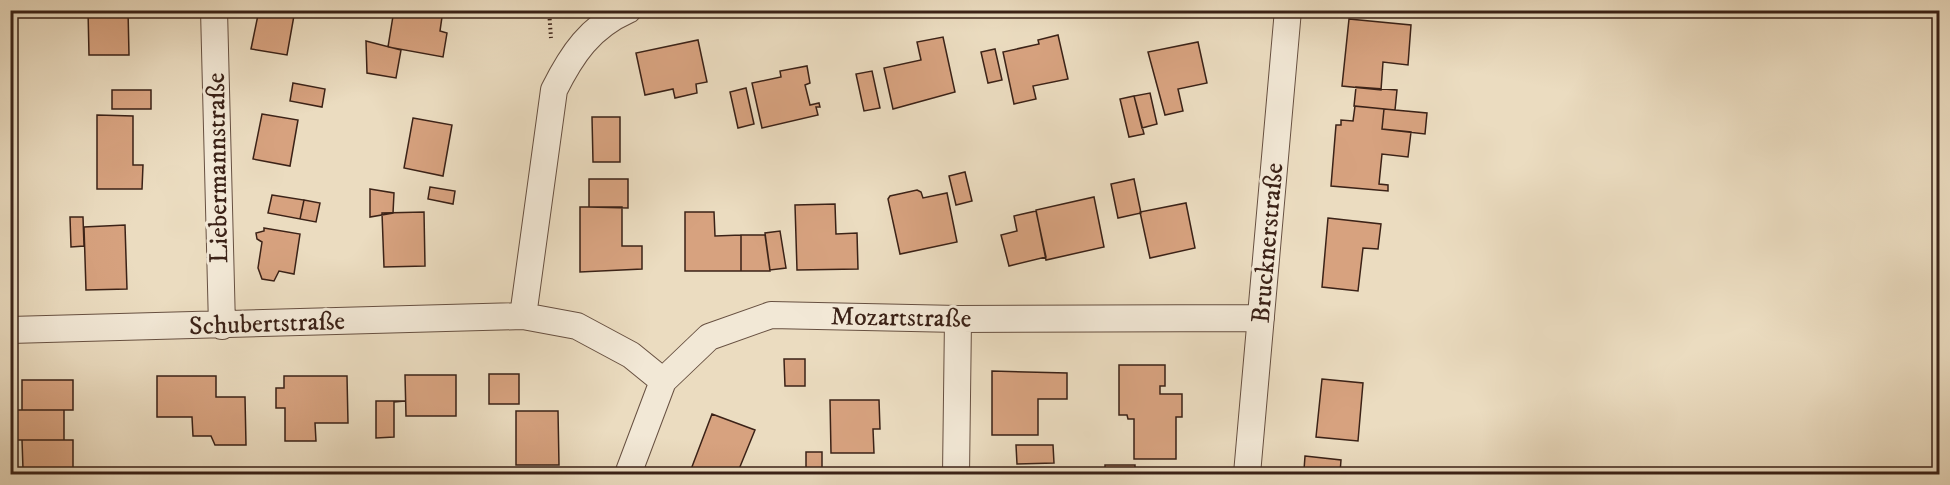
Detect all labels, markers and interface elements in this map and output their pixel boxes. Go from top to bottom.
street label: Liebermannstraße [200,72,236,264]
street label: Brucknerstraße [1245,161,1291,325]
street label: Mozartstraße [830,300,972,336]
street label: Schubertstraße [188,305,346,343]

